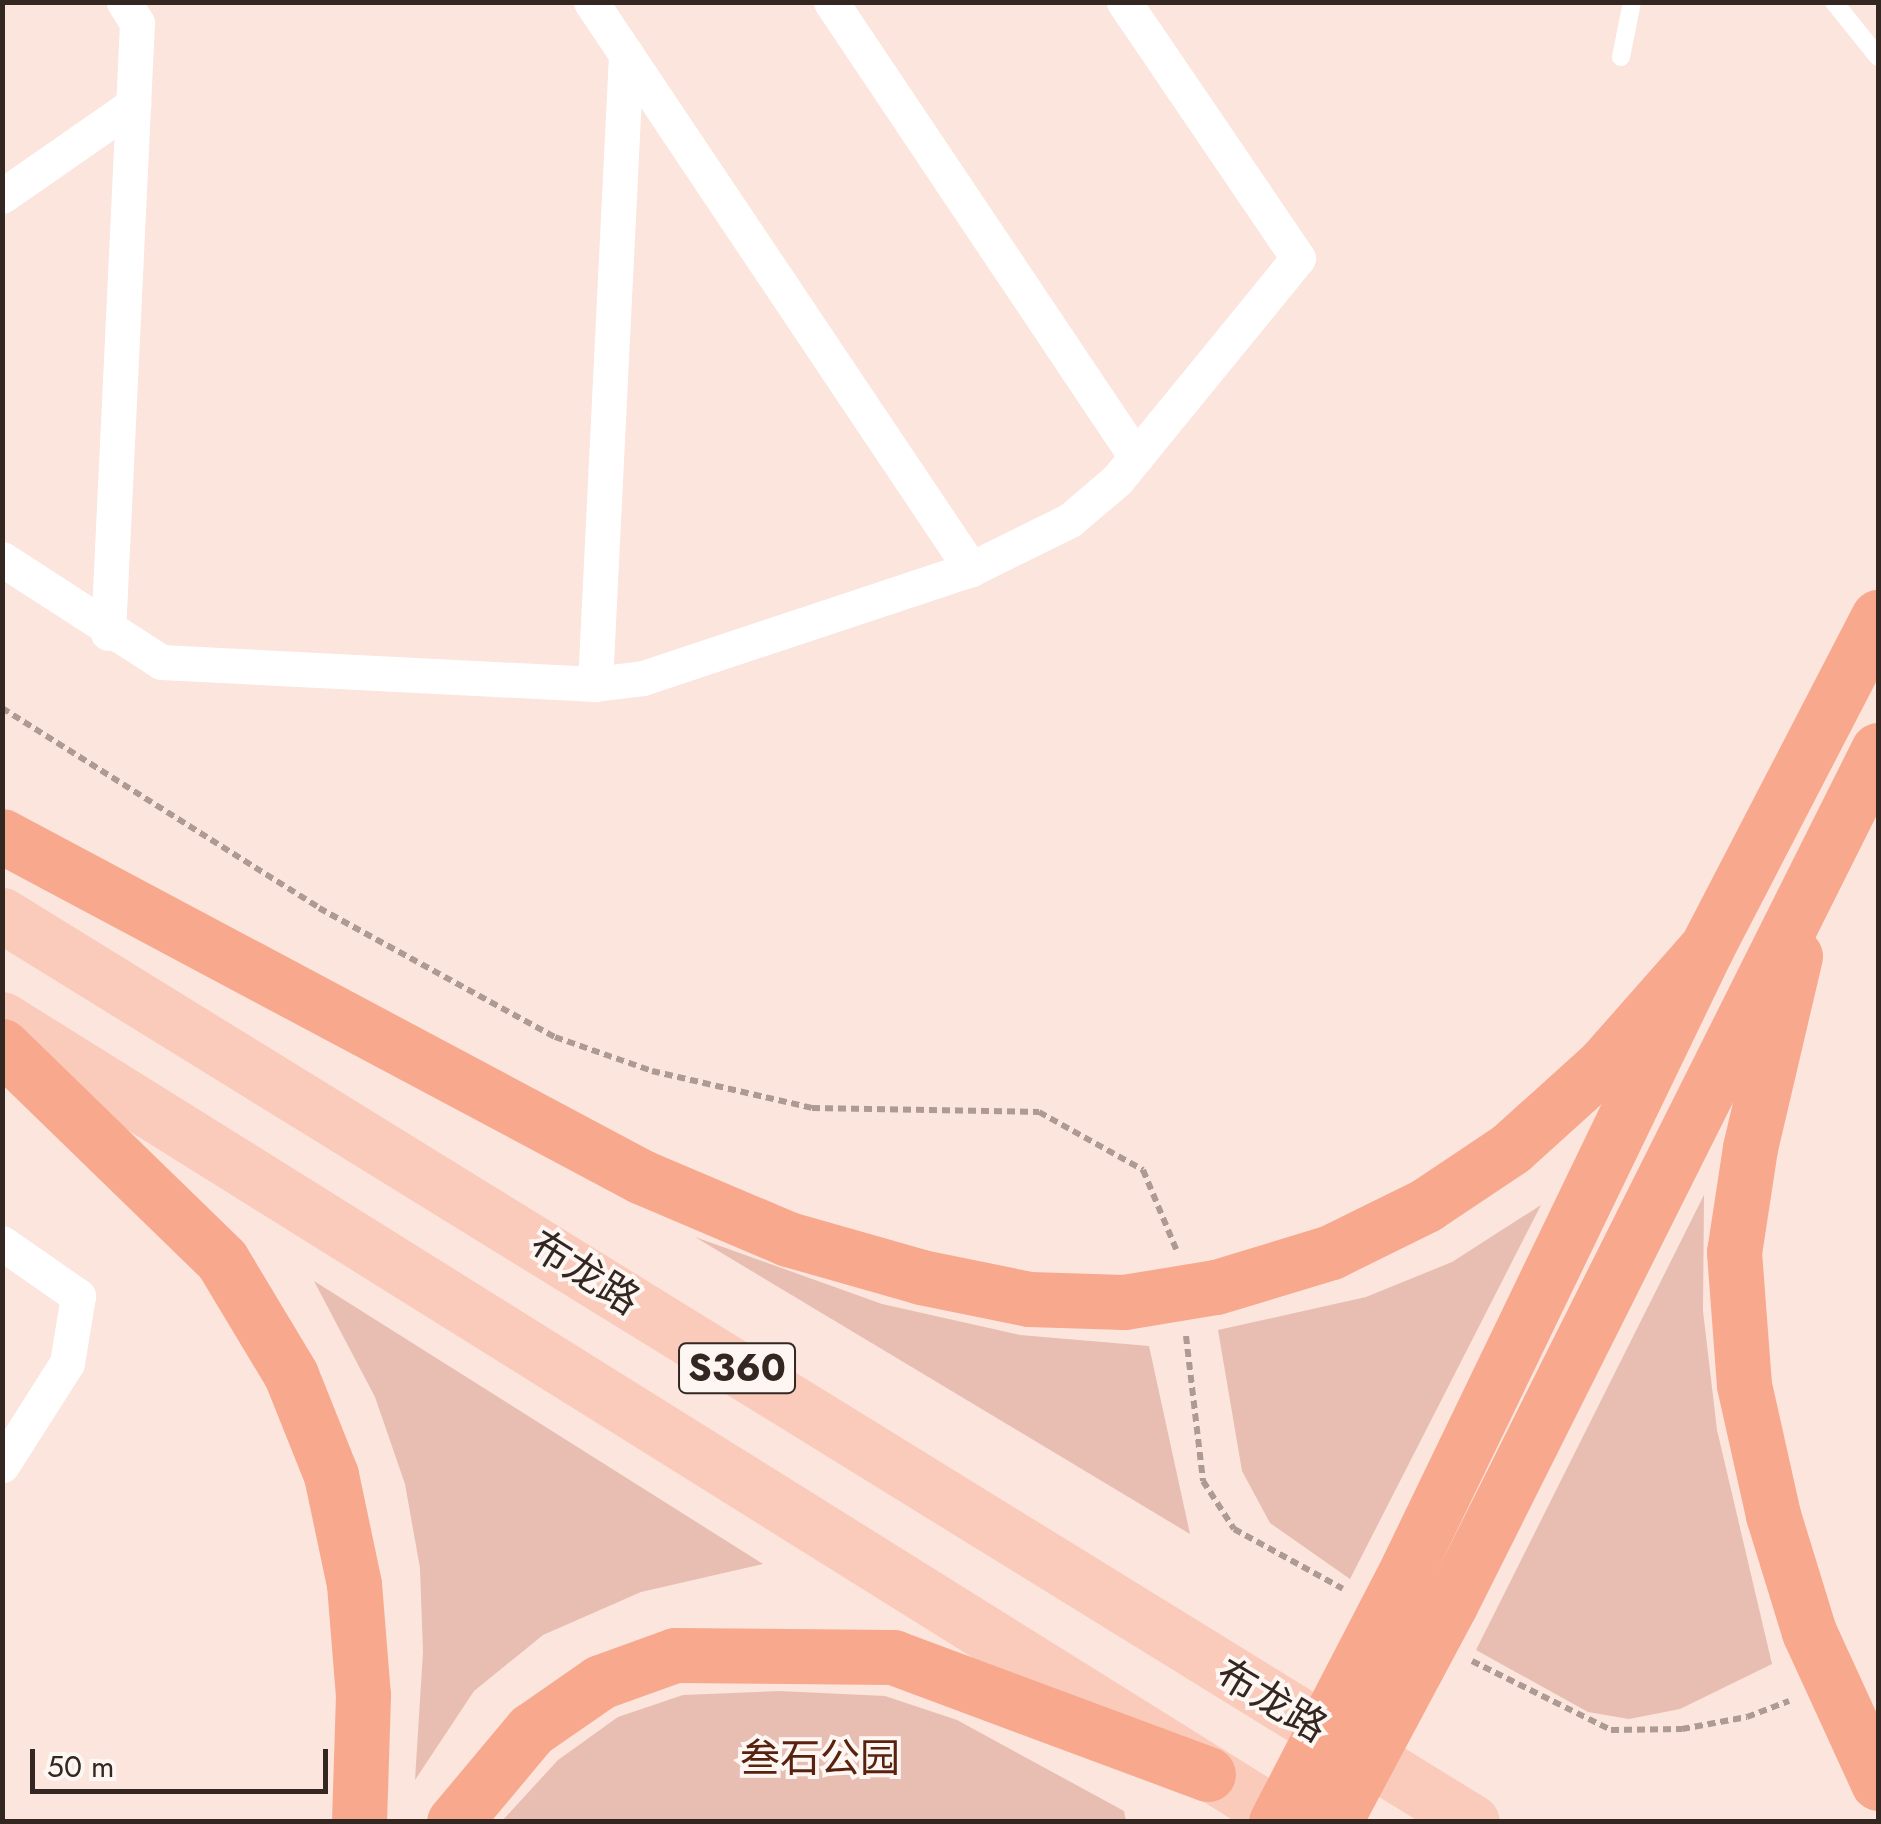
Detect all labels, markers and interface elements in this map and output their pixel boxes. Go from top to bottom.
street label: 布龙路 [521,1220,649,1324]
road number: S360 [677,1335,797,1401]
street label: 布龙路 [1208,1649,1336,1751]
scale bar [35,1729,332,1791]
park label: 叁石公园 [740,1734,900,1782]
text: 50 m [47,1745,114,1788]

